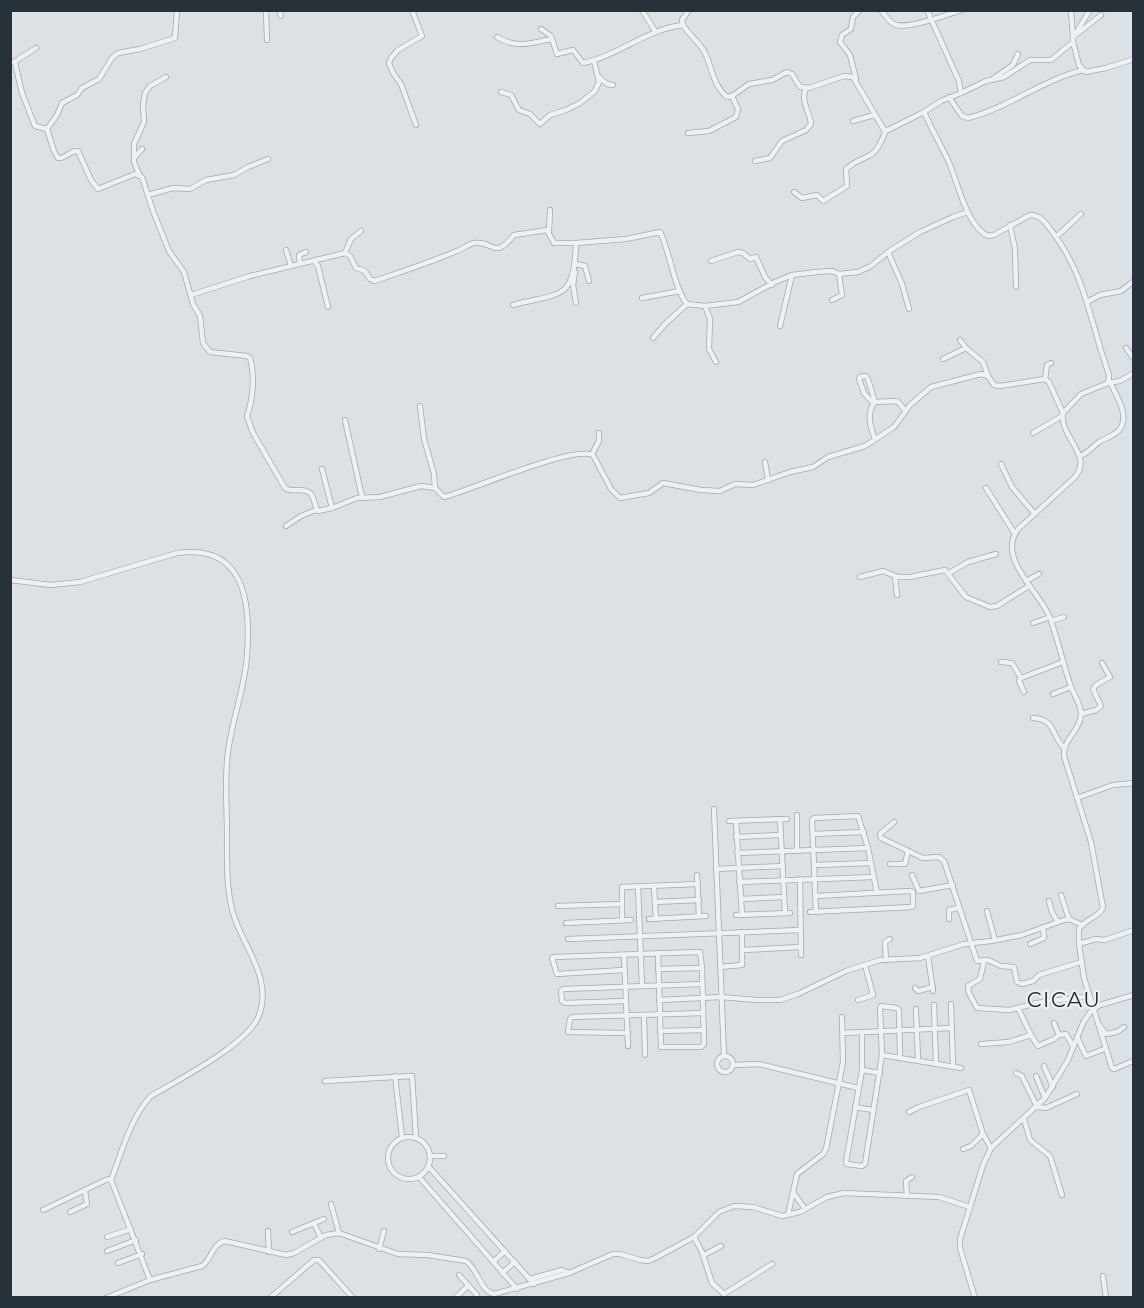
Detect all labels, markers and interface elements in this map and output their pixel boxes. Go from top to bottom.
district label: CICAU [1027,987,1101,1012]

